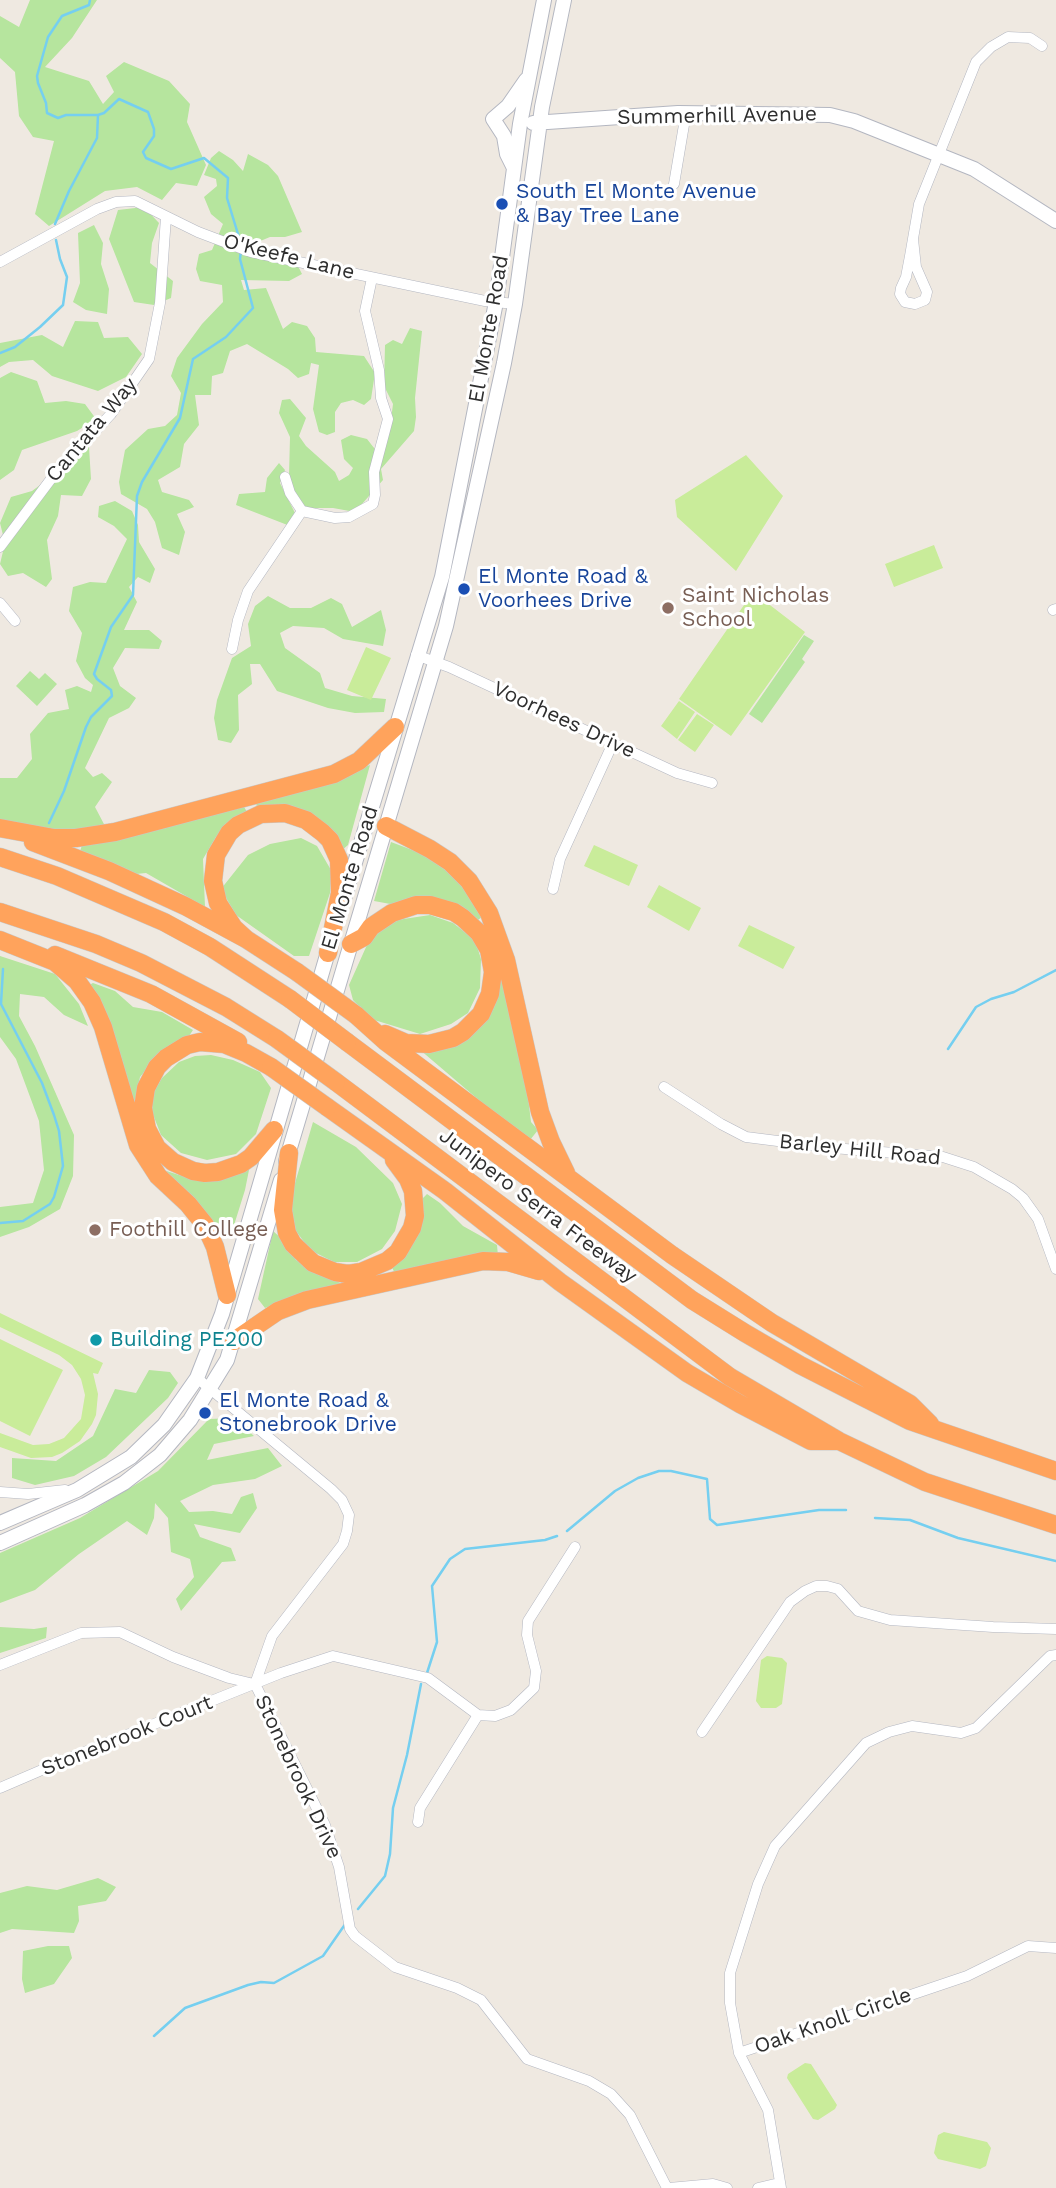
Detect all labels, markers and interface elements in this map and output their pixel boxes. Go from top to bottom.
street label: Summerhill Avenue [617,102,817,130]
place label: South El Monte Avenue & Bay Tree Lane [516,179,757,229]
marker: South El Monte Avenue & Bay Tree Lane [494,196,510,212]
street label: O'Keefe Lane [221,229,357,285]
street label: El Monte Road [464,253,514,405]
street label: Cantata Way [41,373,143,487]
place label: El Monte Road & Voorhees Drive [478,564,648,614]
marker: El Monte Road & Voorhees Drive [456,581,472,597]
place label: Saint Nicholas School [682,583,829,633]
marker: Saint Nicholas School [660,600,676,616]
street label: Voorhees Drive [489,676,639,764]
street label: El Monte Road [316,803,384,953]
street label: Junipero Serra Freeway [434,1123,642,1289]
street label: Barley Hill Road [778,1129,942,1171]
place label: Foothill College [109,1217,268,1243]
marker: Foothill College [87,1222,103,1238]
place label: Building PE200 [110,1327,263,1353]
marker: Building PE200 [88,1332,104,1348]
place label: El Monte Road & Stonebrook Drive [219,1388,397,1438]
marker: El Monte Road & Stonebrook Drive [197,1405,213,1421]
street label: Stonebrook Court [38,1690,216,1782]
street label: Stonebrook Drive [249,1691,347,1863]
street label: Oak Knoll Circle [751,1982,915,2060]

